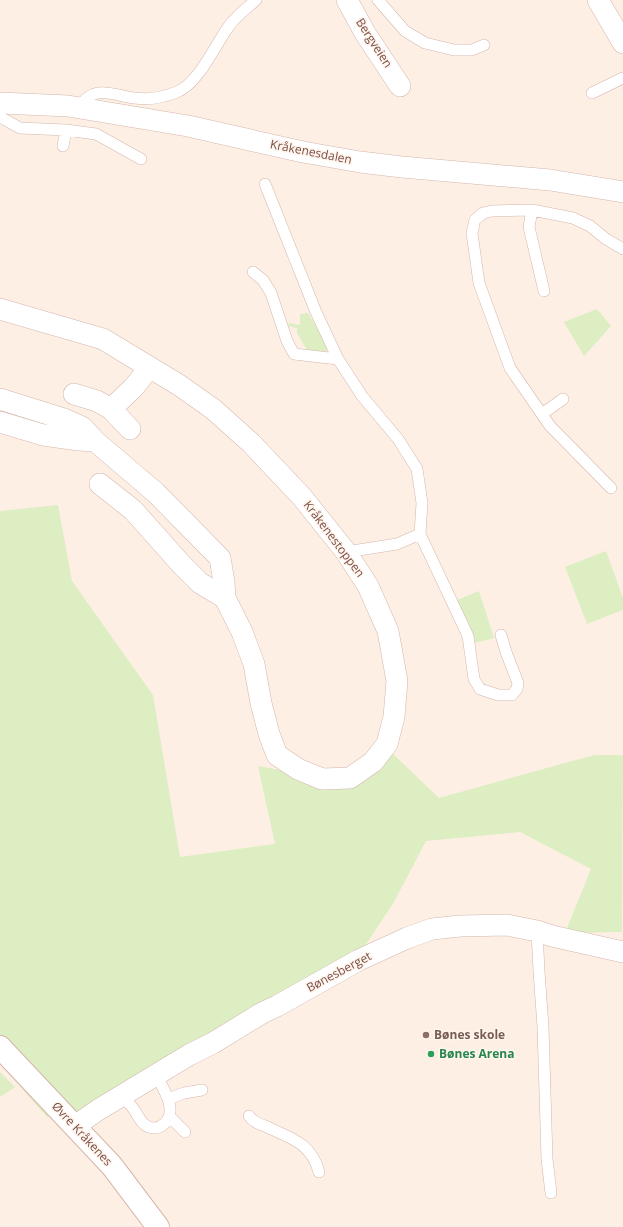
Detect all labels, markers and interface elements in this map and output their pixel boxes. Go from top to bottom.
street label: Bergveien [352,15,397,71]
street label: Kråkenesdalen [269,135,353,168]
street label: Kråkenestoppen [300,497,369,581]
street label: Bønesberget [303,947,374,996]
place label: Bønes skole [434,1026,505,1043]
marker: Bønes skole [421,1030,431,1040]
place label: Bønes Arena [439,1045,515,1062]
marker: Bønes Arena [426,1049,436,1059]
street label: Øvre Kråkenes [48,1098,117,1170]

